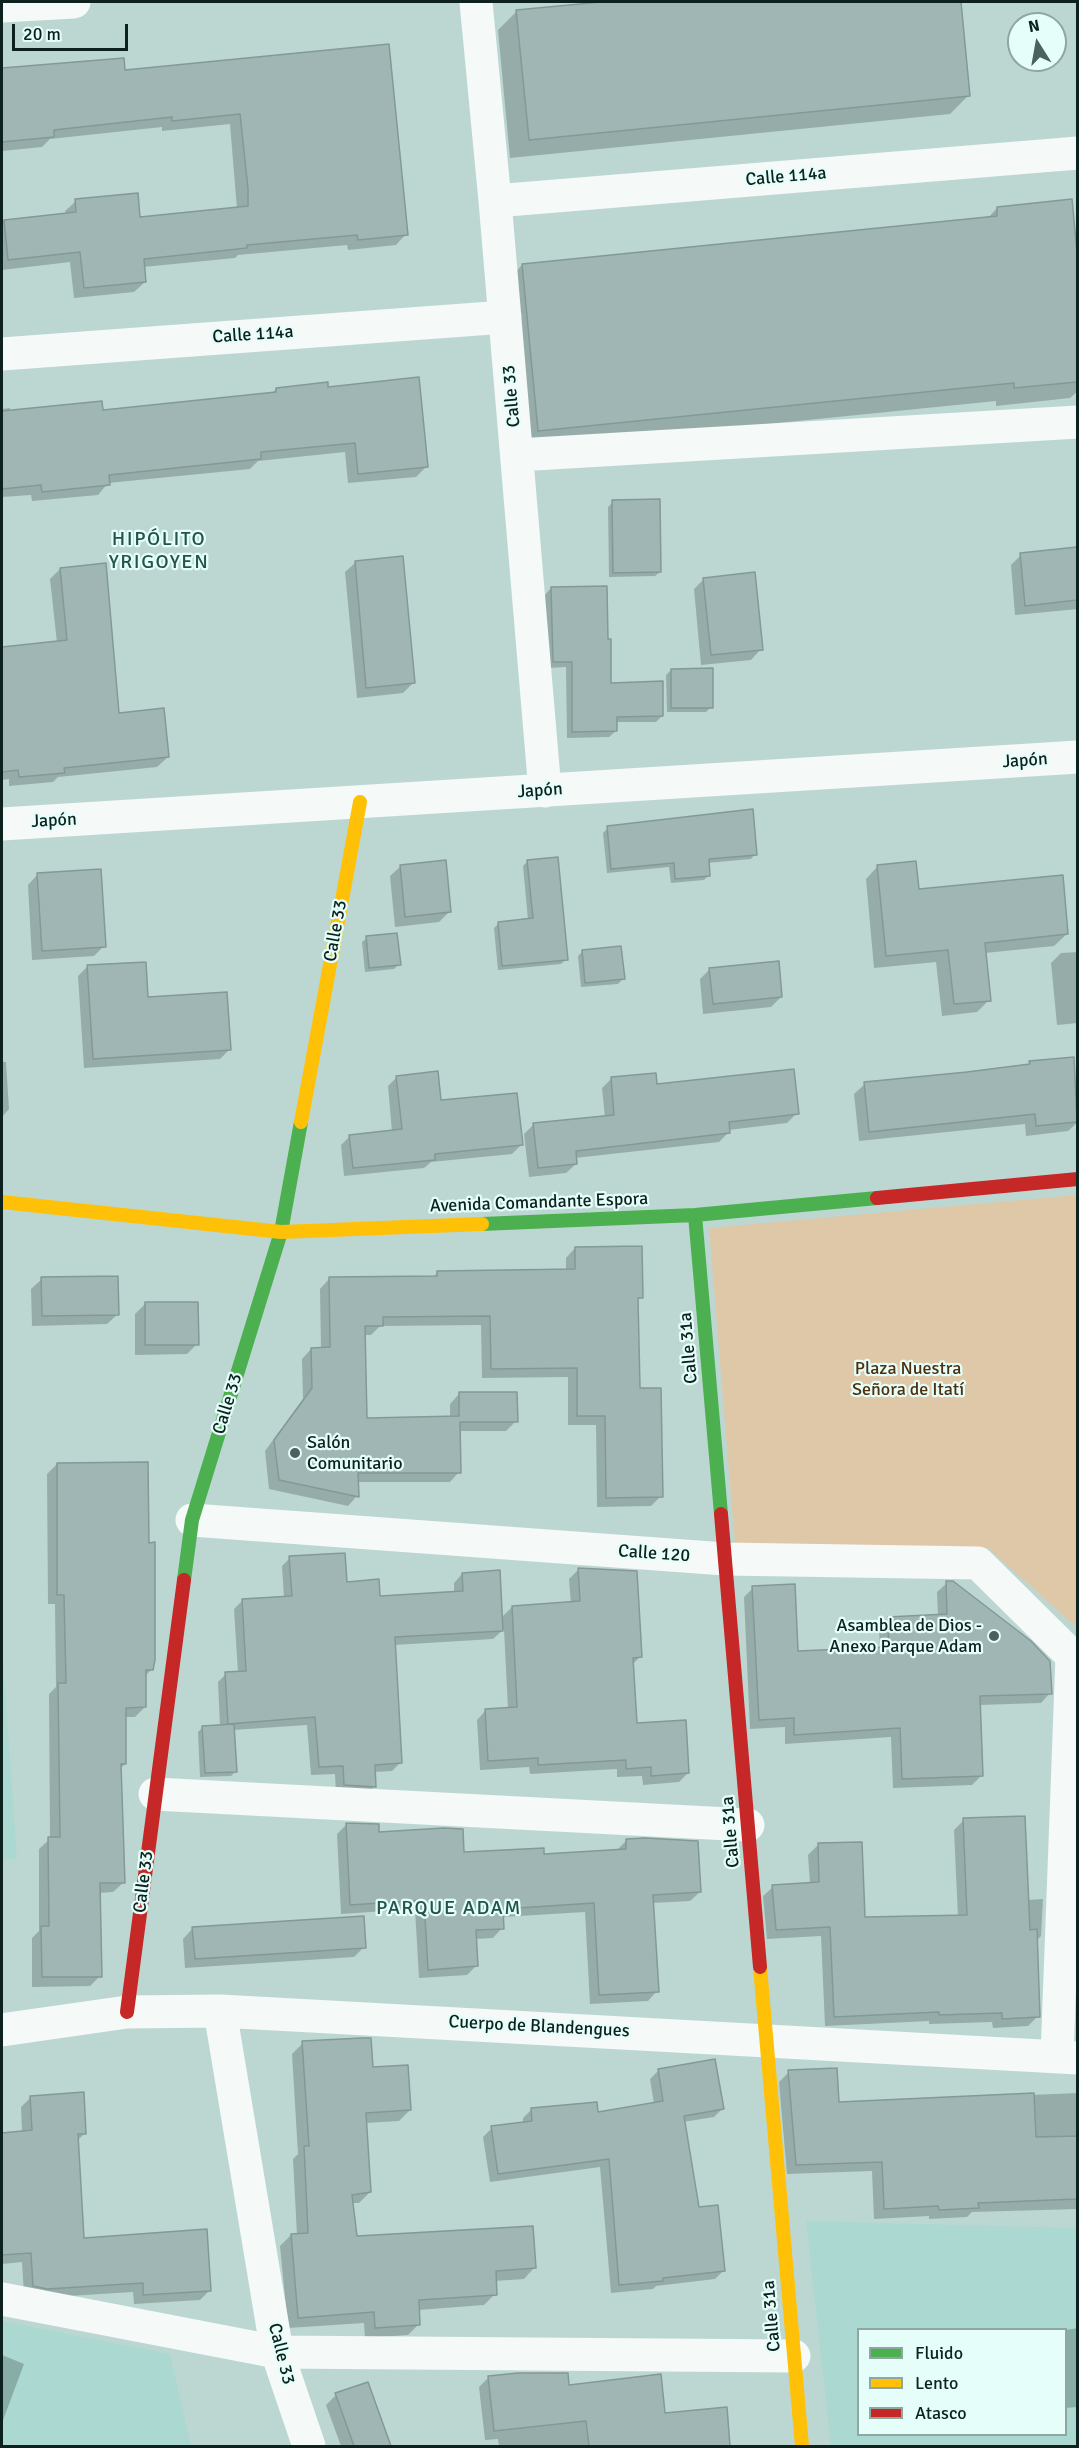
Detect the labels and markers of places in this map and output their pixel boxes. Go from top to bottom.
place label: Salón Comunitario [307,1432,402,1474]
marker: Salón Comunitario [288,1446,302,1460]
place label: Asamblea de Dios - Anexo Parque Adam [829,1615,982,1658]
marker: Asamblea de Dios - Anexo Parque Adam [987,1629,1001,1643]

